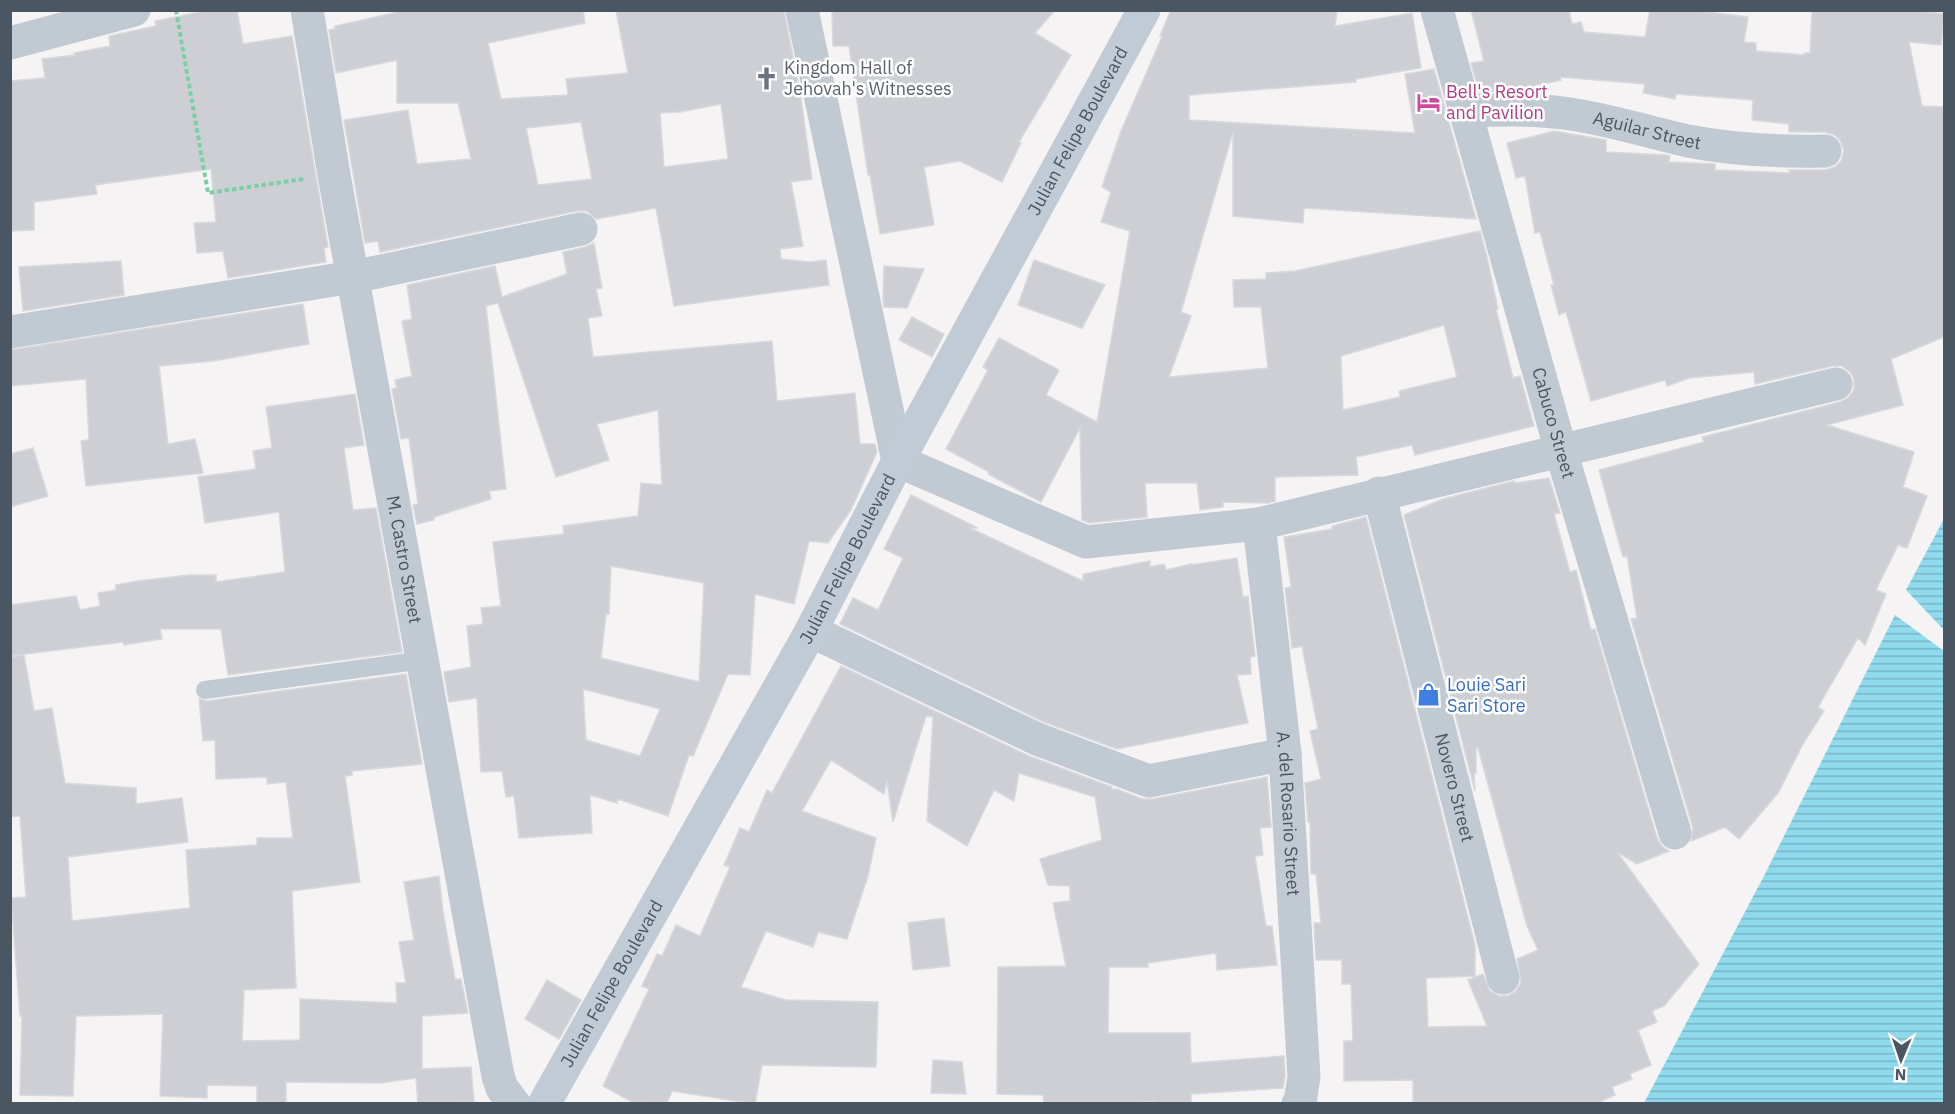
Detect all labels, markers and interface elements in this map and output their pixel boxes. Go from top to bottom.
street label: Julian Felipe Boulevard [1022,43,1133,219]
place label: Kingdom Hall of Jehovah's Witnesses [784,56,952,100]
church icon: Kingdom Hall of Jehovah's Witnesses [753,65,779,91]
place label: Bell's Resort and Pavilion [1446,80,1548,124]
hotel icon: Bell's Resort and Pavilion [1415,89,1441,115]
street label: Aguilar Street [1591,106,1703,154]
street label: Cabuco Street [1527,365,1581,481]
street label: Julian Felipe Boulevard [794,470,901,648]
street label: M. Castro Street [382,493,427,625]
place label: Louie Sari Sari Store [1447,673,1526,717]
shop icon: Louie Sari Sari Store [1416,682,1442,708]
street label: A. del Rosario Street [1271,730,1305,896]
street label: Novero Street [1430,730,1480,844]
street label: Julian Felipe Boulevard [555,896,668,1071]
north arrow [1871,1030,1931,1090]
text: N [1894,1065,1907,1085]

